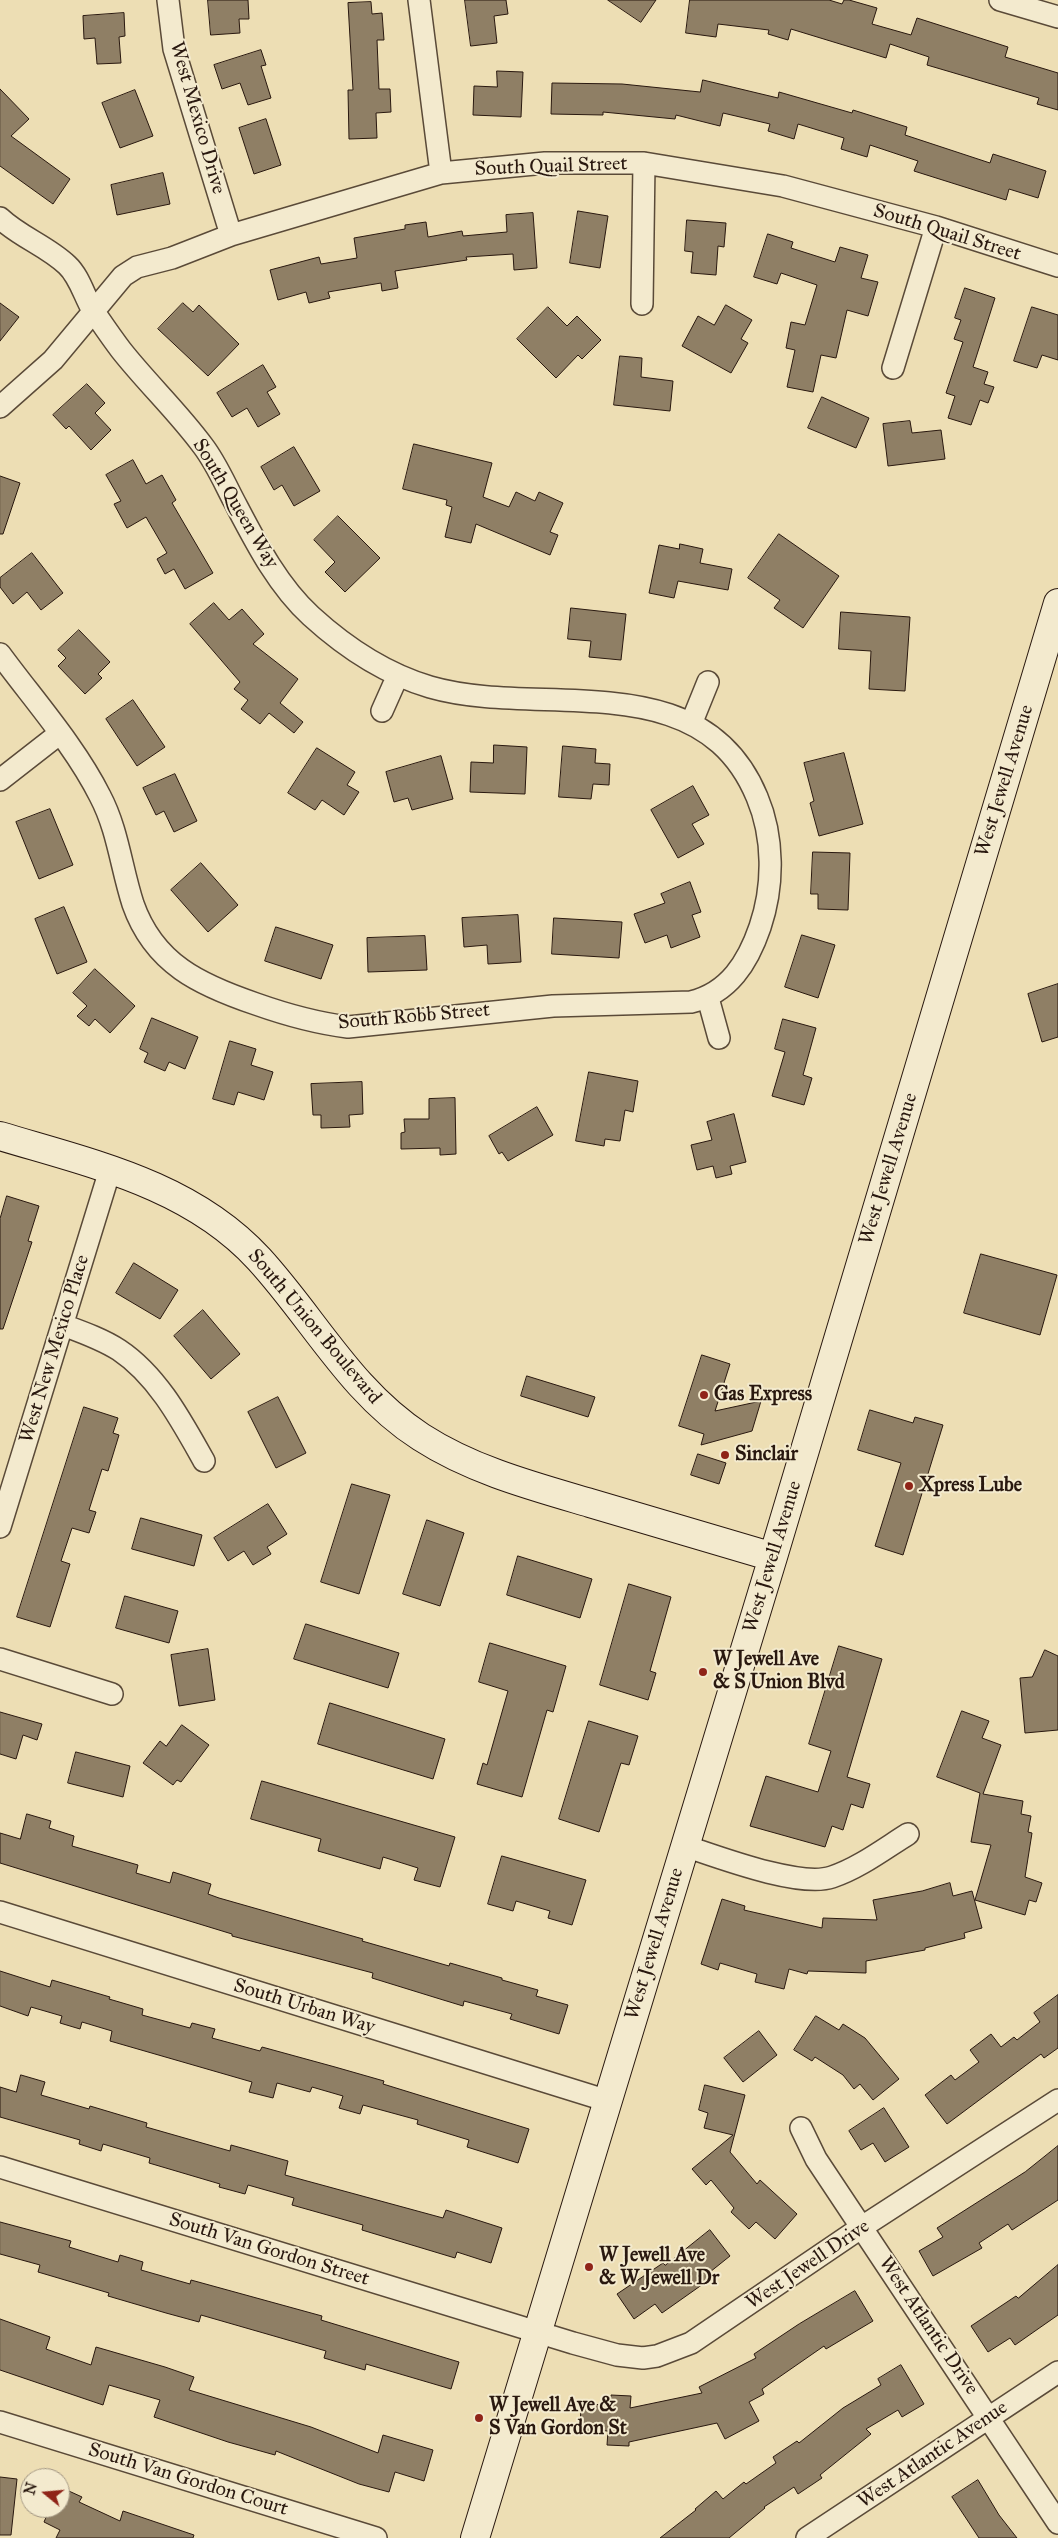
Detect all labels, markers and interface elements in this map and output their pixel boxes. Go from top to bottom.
street label: West Mexico Drive [164,39,230,197]
street label: South Quail Street [474,152,628,182]
street label: South Quail Street [870,199,1024,267]
street label: South Queen Way [187,435,283,573]
street label: West Jewell Avenue [970,702,1040,860]
street label: South Robb Street [337,998,491,1036]
street label: West Jewell Avenue [854,1090,924,1248]
street label: South Union Boulevard [242,1245,386,1409]
street label: West New Mexico Place [15,1252,95,1446]
place label: Gas Express [714,1383,812,1407]
marker: Gas Express [698,1389,710,1401]
place label: Sinclair [735,1443,798,1467]
marker: Sinclair [719,1449,731,1461]
place label: Xpress Lube [919,1474,1022,1498]
street label: West Jewell Avenue [738,1478,808,1636]
marker: Xpress Lube [903,1480,915,1492]
place label: W Jewell Ave & S Union Blvd [713,1648,845,1695]
marker: W Jewell Ave & S Union Blvd [697,1666,709,1678]
street label: West Jewell Avenue [620,1865,690,2023]
street label: South Urban Way [230,1974,378,2040]
street label: South Van Gordon Street [166,2208,372,2292]
street label: West Jewell Drive [742,2215,874,2315]
place label: W Jewell Ave & W Jewell Dr [599,2244,719,2291]
street label: West Atlantic Drive [873,2252,983,2400]
marker: W Jewell Ave & W Jewell Dr [583,2261,595,2273]
place label: W Jewell Ave & S Van Gordon St [489,2394,627,2441]
street label: West Atlantic Avenue [854,2396,1012,2514]
marker: W Jewell Ave & S Van Gordon St [473,2412,485,2424]
street label: South Van Gordon Court [85,2438,291,2522]
north arrow [20,2468,70,2518]
text: N [21,2481,41,2497]

